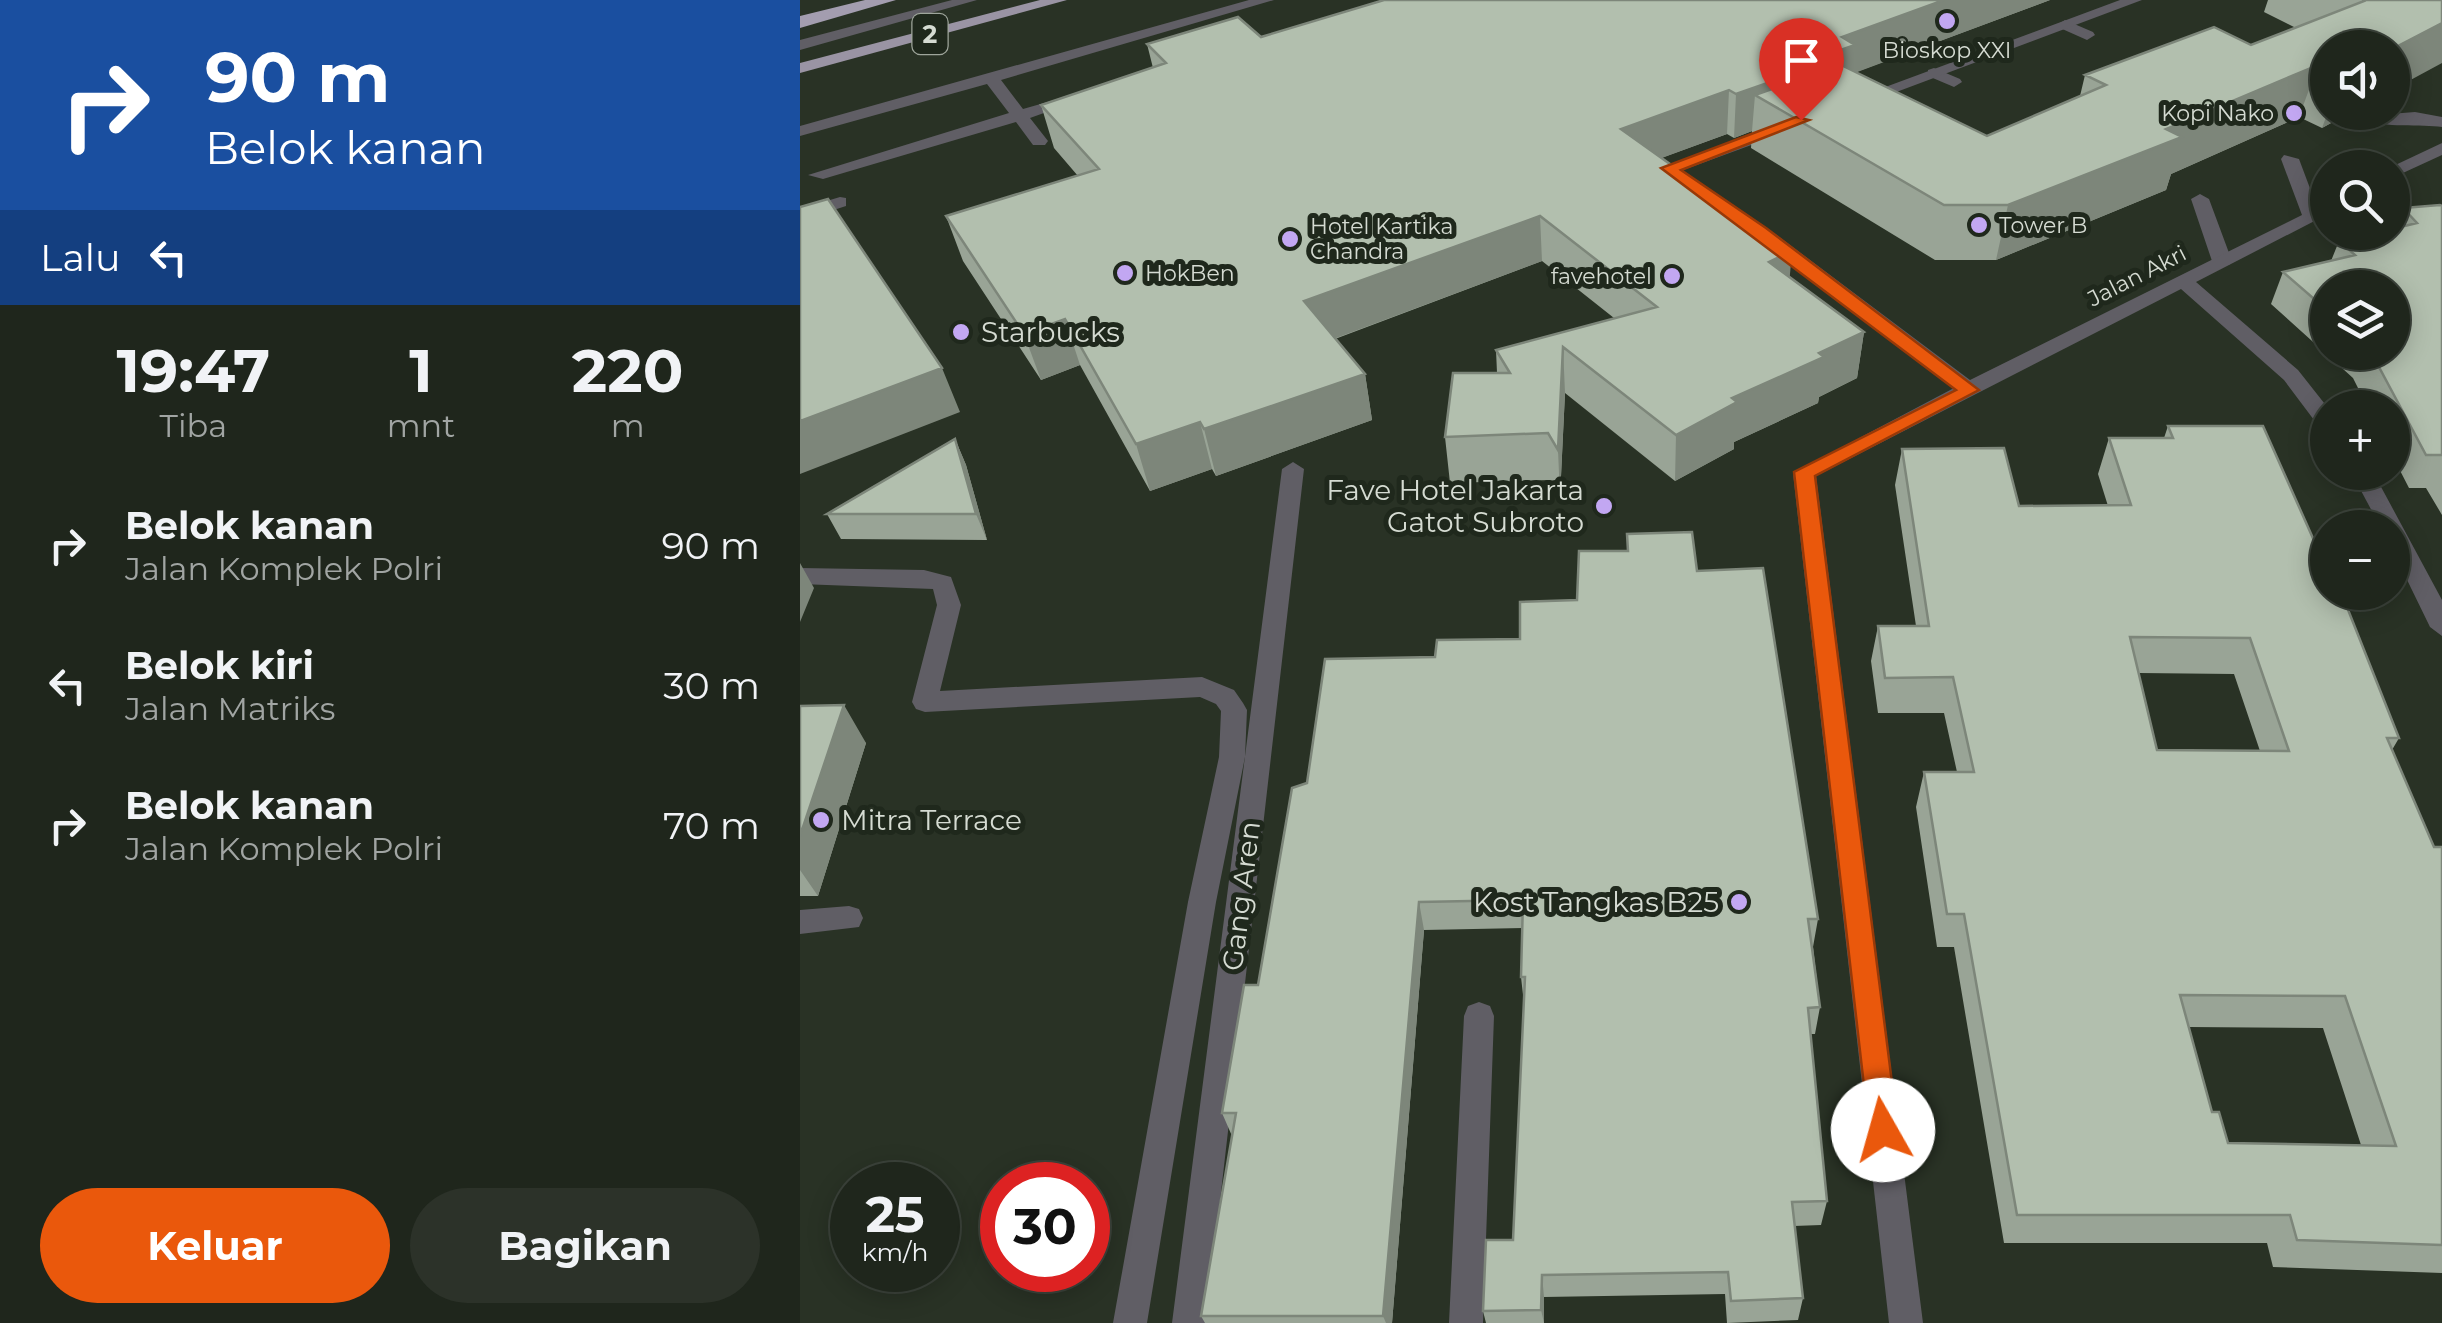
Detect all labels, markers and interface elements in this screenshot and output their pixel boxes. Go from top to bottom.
marker: Bioskop XXI [1936,10,1958,32]
road number: 2 [912,14,948,54]
pin [1759,18,1844,121]
map controls [2310,30,2410,610]
button: sound [2310,30,2410,130]
icon: arrive [1774,33,1829,88]
text: 90 m [205,34,390,120]
place label: Bioskop XXI [1883,37,2011,64]
icon: right [40,40,170,170]
place label: Kopi Nako [2161,100,2274,127]
marker: Kopi Nako [2283,102,2305,124]
text: Belok kanan [205,120,486,175]
button: search [2310,150,2410,250]
place label: Tower B [1999,212,2087,239]
place label: Hotel Kartika Chandra [1310,213,1453,265]
marker: Tower B [1968,214,1990,236]
marker: Hotel Kartika Chandra [1279,228,1301,250]
icon: left [141,230,196,285]
text: Lalu [40,234,121,281]
street label: Jalan Akri [2082,240,2191,313]
place label: HokBen [1145,260,1235,287]
marker: HokBen [1114,262,1136,284]
place label: favehotel [1551,263,1652,290]
marker: favehotel [1661,265,1683,287]
button: layers [2310,270,2410,370]
place label: Starbucks [981,315,1120,349]
marker: Starbucks [950,321,972,343]
text: 19:47 [117,334,270,407]
text: 1 [409,334,433,407]
text: 220 [572,334,683,407]
button: + [2310,390,2410,490]
text: Tiba [160,406,227,445]
text: mnt [387,406,455,445]
text: m [611,406,645,445]
place label: Fave Hotel Jakarta Gatot Subroto [1326,473,1584,539]
marker: Fave Hotel Jakarta Gatot Subroto [1593,495,1615,517]
text: Belok kanan [125,502,374,549]
button: − [2310,510,2410,610]
icon: right [40,518,95,573]
text: 90 m [661,522,760,569]
text: Jalan Komplek Polri [125,549,443,588]
text: Belok kiri [125,642,314,689]
icon: left [40,658,95,713]
text: 30 m [663,662,760,709]
text: Jalan Matriks [125,689,335,728]
text: Belok kanan [125,782,374,829]
icon: right [40,798,95,853]
text: 70 m [663,802,760,849]
place label: Mitra Terrace [841,803,1022,837]
marker: Mitra Terrace [810,809,832,831]
street label: Gang Aren [1215,819,1267,973]
text: Jalan Komplek Polri [125,829,443,868]
place label: Kost Tangkas B25 [1473,885,1719,919]
marker: Kost Tangkas B25 [1728,891,1750,913]
position arrow [1831,1078,1935,1182]
speed limit sign: 30 [980,1162,1110,1292]
text: 25 [865,1184,925,1245]
button: Keluar [40,1188,390,1303]
button: Bagikan [410,1188,760,1303]
text: km/h [862,1237,928,1267]

